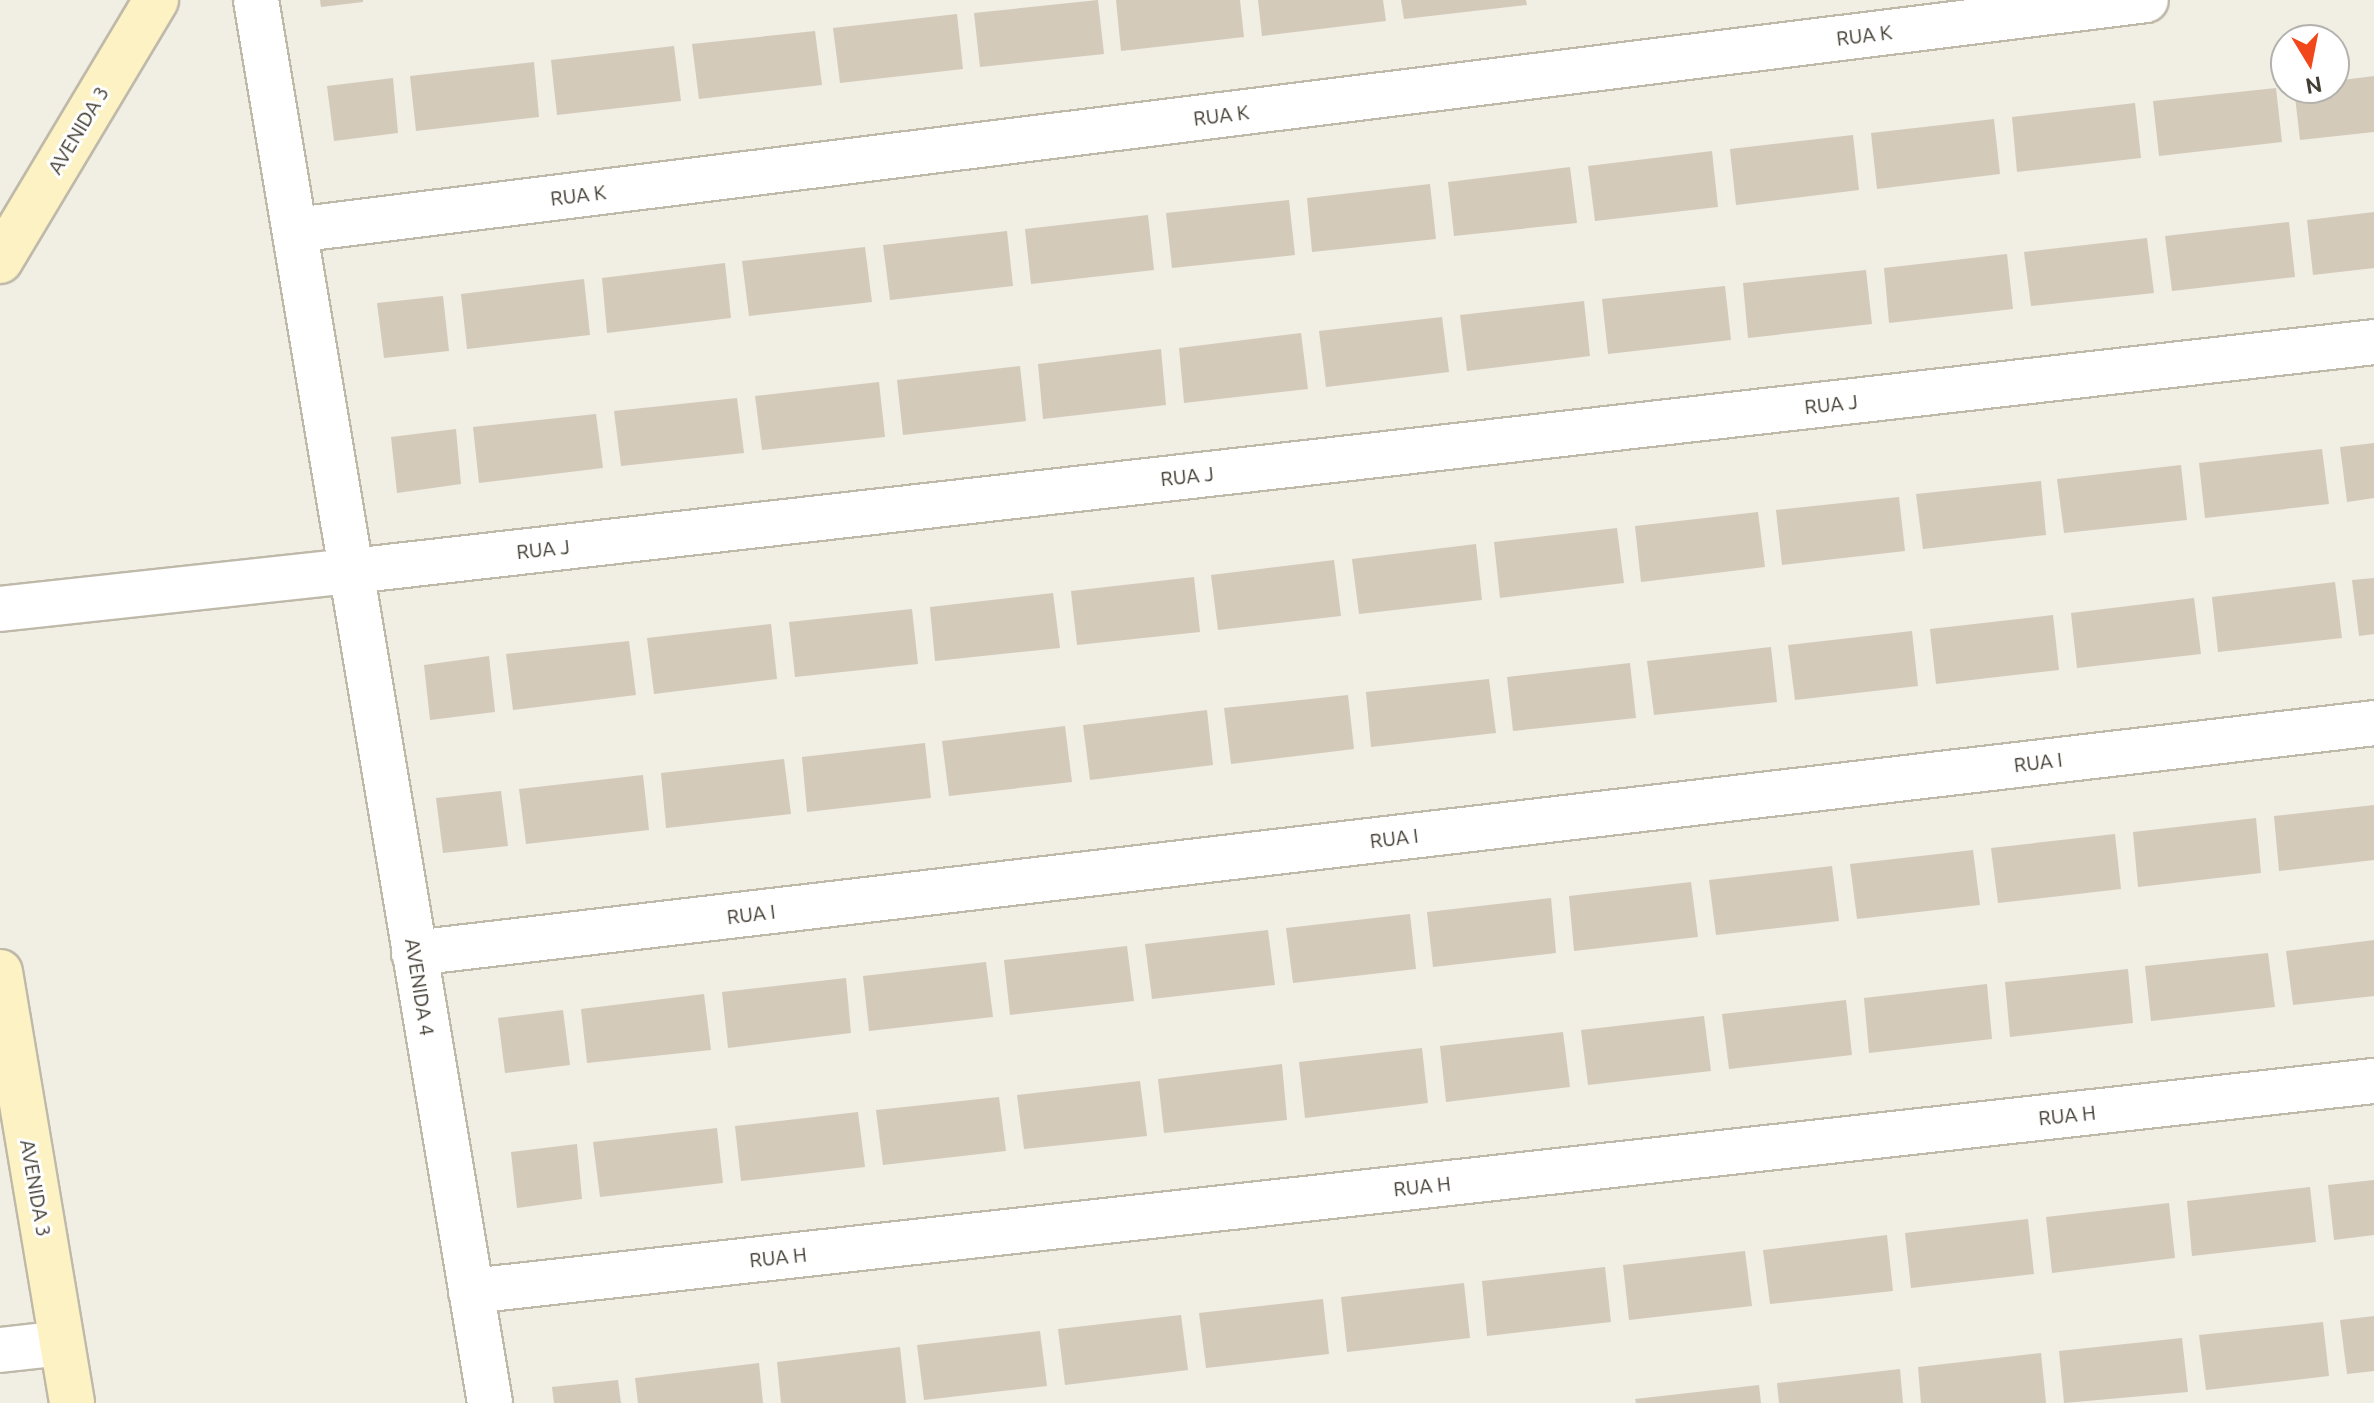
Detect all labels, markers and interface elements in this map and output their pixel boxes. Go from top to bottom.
street label: RUA K [1835,20,1893,50]
north arrow [2270,24,2350,104]
text: N [2304,72,2324,100]
street label: AVENIDA 3 [42,82,114,178]
street label: RUA K [1192,100,1250,130]
street label: RUA K [549,180,607,210]
street label: RUA J [1803,389,1859,419]
street label: RUA J [1159,461,1215,491]
street label: RUA J [515,534,571,564]
street label: RUA I [2012,747,2064,777]
street label: RUA I [1368,823,1420,853]
street label: RUA I [725,899,777,929]
street label: AVENIDA 4 [400,937,440,1037]
street label: RUA H [2037,1100,2097,1130]
street label: AVENIDA 3 [16,1138,56,1238]
street label: RUA H [1392,1171,1452,1201]
street label: RUA H [748,1242,808,1272]

